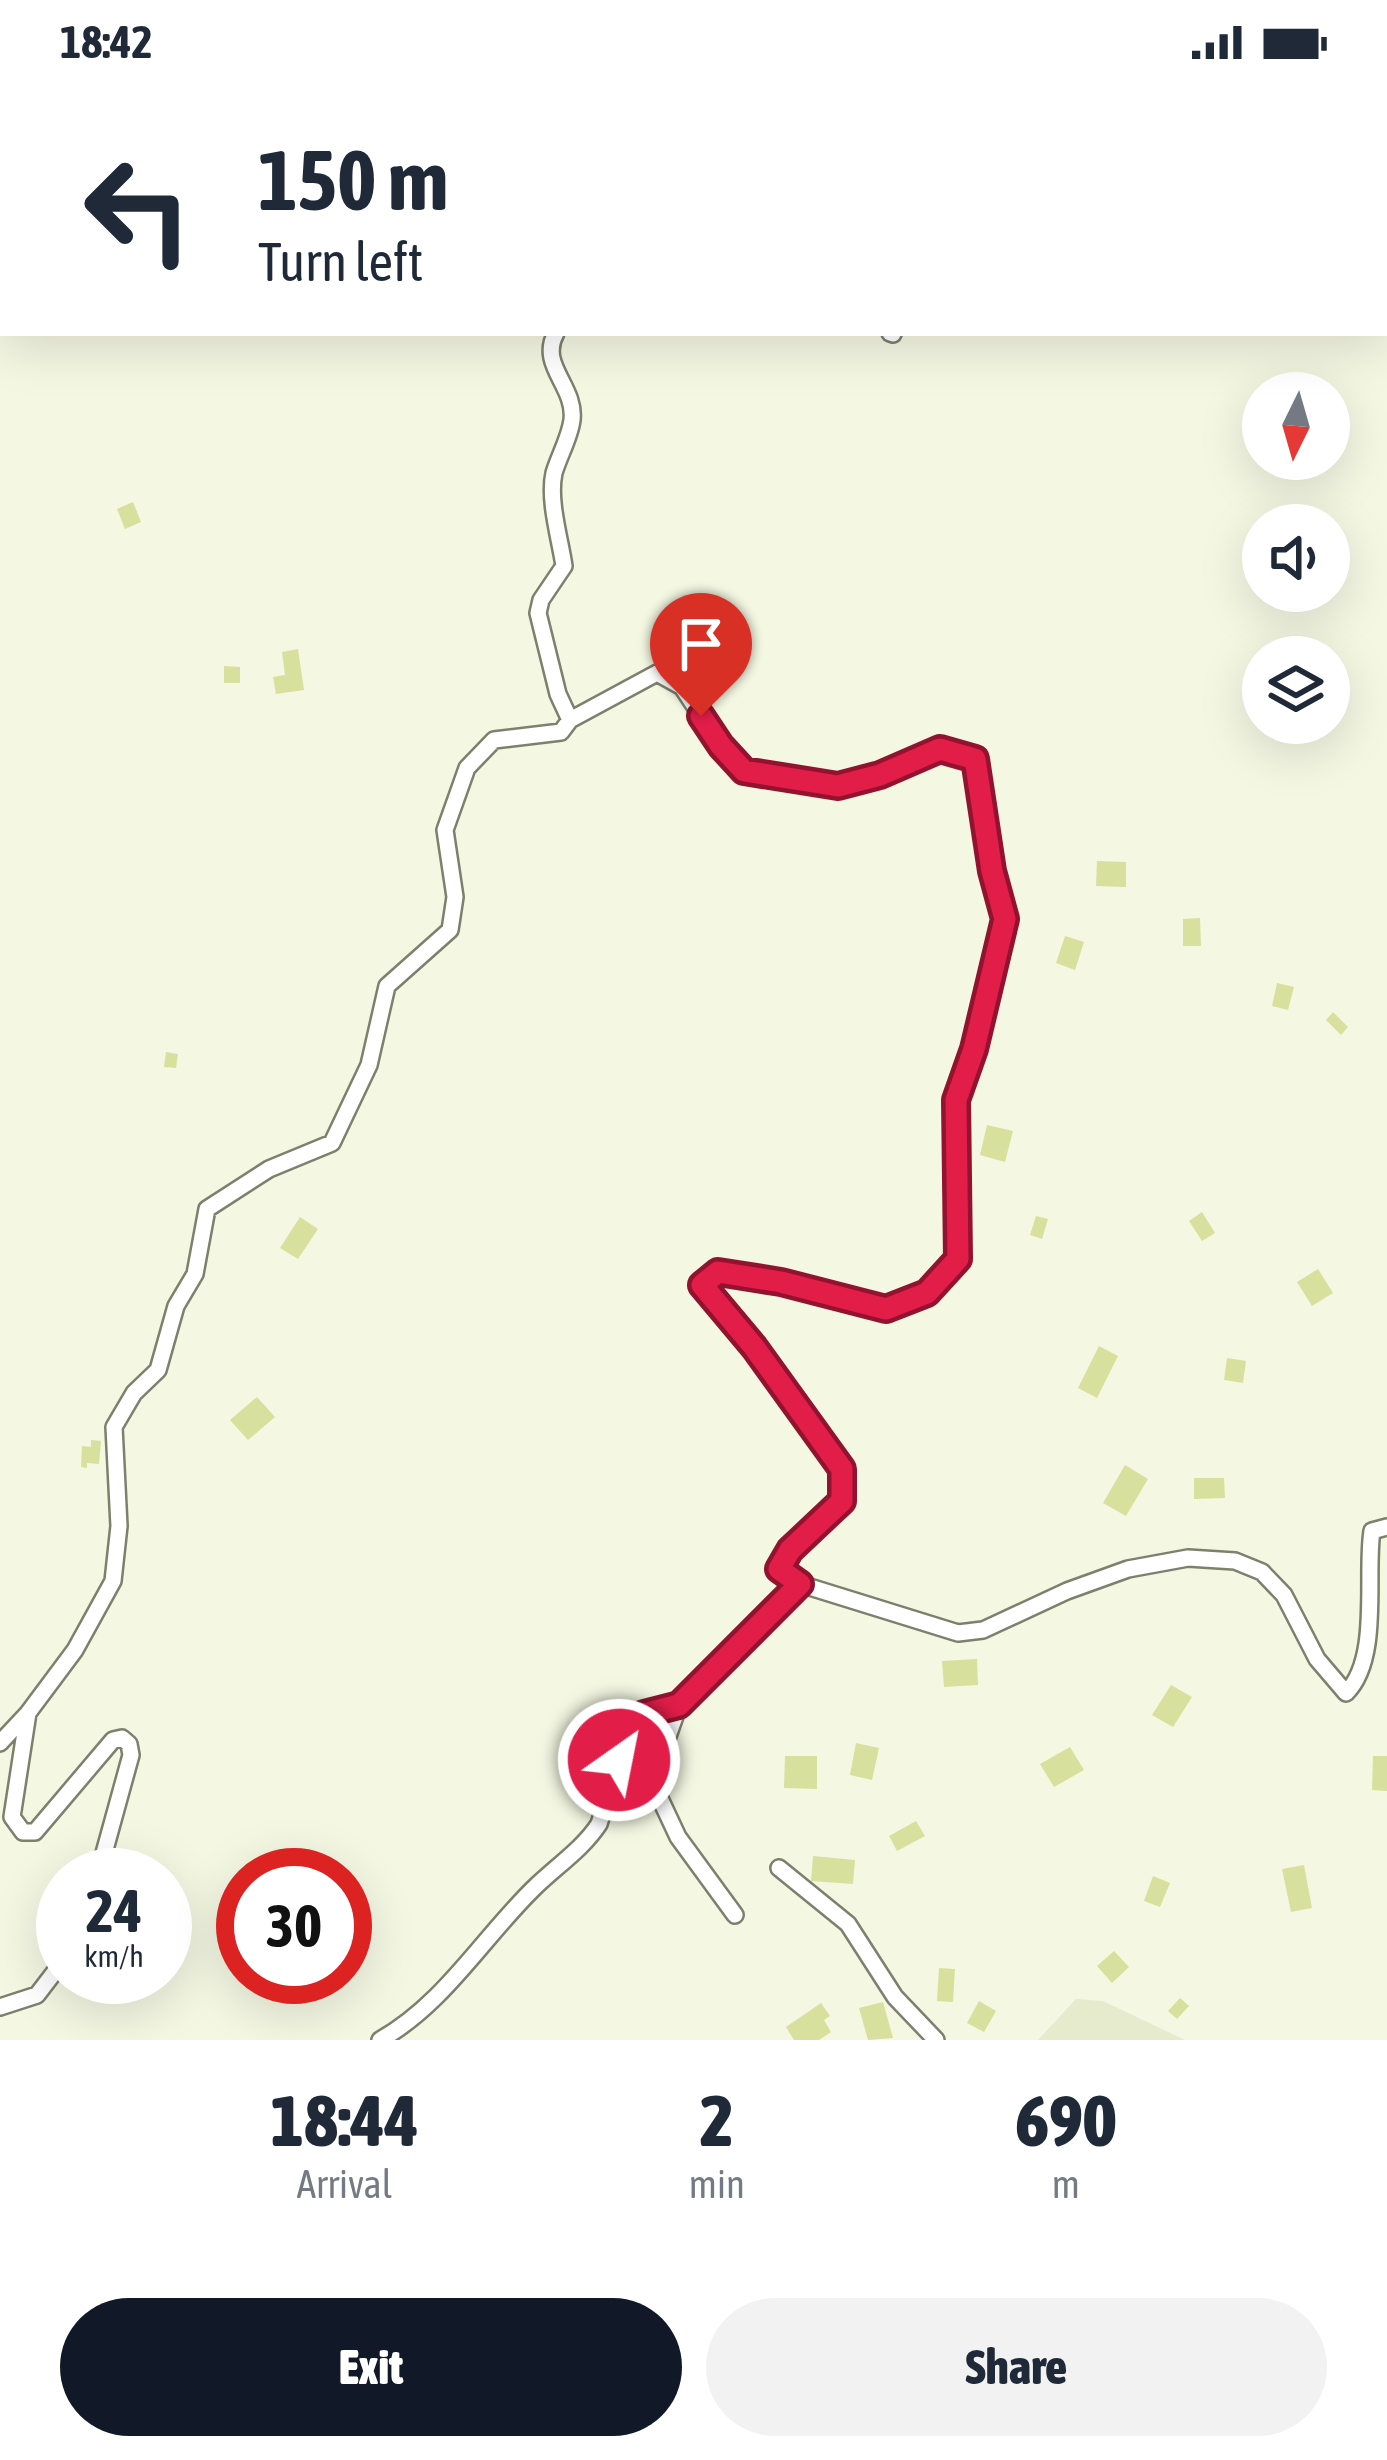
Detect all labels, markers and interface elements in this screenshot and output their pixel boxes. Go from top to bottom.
text: 18:42 [60,16,153,68]
icon: left [60,132,216,288]
text: 150 m [258,132,448,228]
text: Turn left [258,231,423,292]
north arrow [1242,372,1350,480]
map controls [1242,372,1350,744]
button: sound [1242,504,1350,612]
pin [650,593,752,716]
icon: arrive [668,611,734,677]
button: layers [1242,636,1350,744]
position arrow [556,1697,682,1823]
speed limit sign: 30 [216,1848,372,2004]
text: 24 [86,1876,142,1945]
text: km/h [84,1939,144,1973]
text: 18:44 [270,2079,419,2161]
text: 2 [700,2079,734,2161]
text: 690 [1015,2079,1117,2161]
text: Arrival [297,2162,392,2206]
text: min [689,2162,745,2206]
text: m [1052,2162,1080,2206]
button: Exit [60,2298,682,2436]
button: Share [706,2298,1327,2436]

